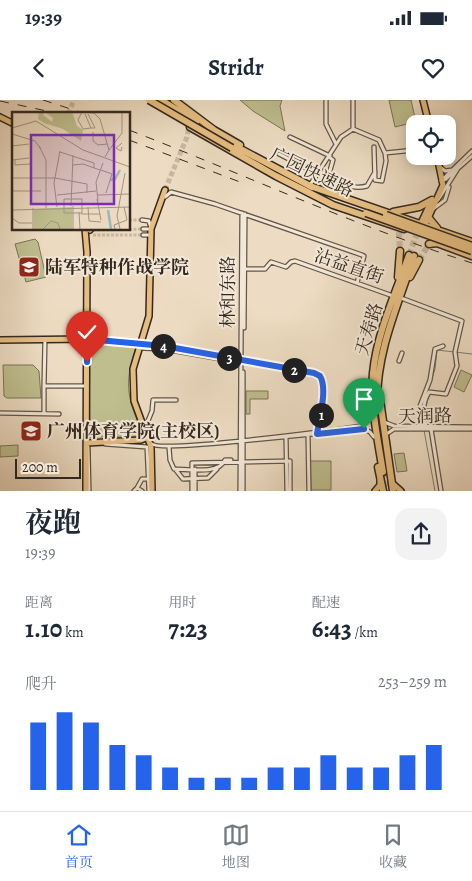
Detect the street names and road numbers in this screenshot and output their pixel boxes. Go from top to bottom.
street label: 广园快速路 [266,141,358,203]
street label: 沾益直街 [311,243,387,289]
street label: 林和东路 [216,256,240,328]
street label: 天寿路 [350,300,388,358]
street label: 天润路 [398,404,452,428]

